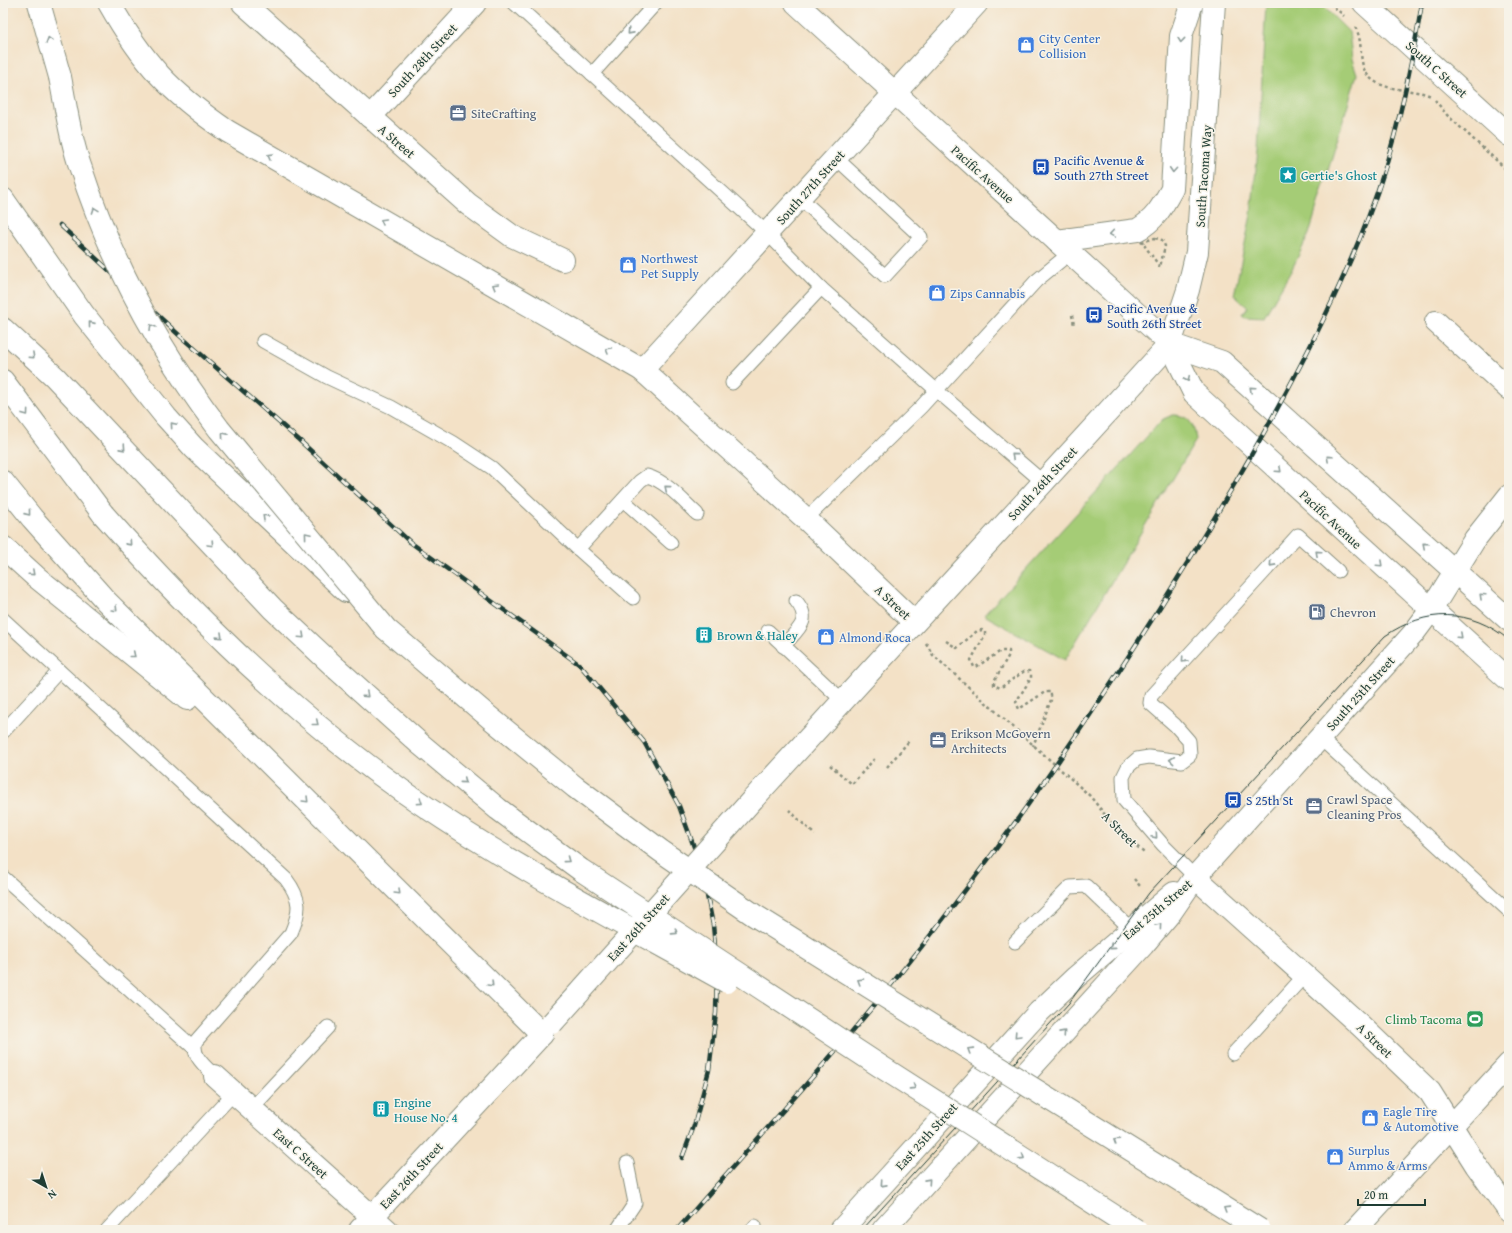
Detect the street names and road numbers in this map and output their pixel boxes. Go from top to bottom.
street label: South 28th Street [383,19,462,102]
street label: South C Street [1401,36,1472,103]
street label: A Street [374,120,420,163]
street label: South Tacoma Way [1190,124,1217,228]
street label: Pacific Avenue [947,141,1018,208]
street label: South 27th Street [772,145,849,229]
street label: South 26th Street [1003,442,1082,525]
street label: Pacific Avenue [1295,485,1366,553]
street label: A Street [870,581,915,624]
street label: South 25th Street [1322,651,1399,735]
street label: A Street [1097,807,1142,852]
street label: East 25th Street [1118,874,1196,944]
street label: East 26th Street [603,889,674,965]
street label: A Street [1352,1018,1397,1063]
street label: East 25th Street [891,1098,962,1174]
street label: East C Street [269,1124,333,1184]
street label: East 26th Street [375,1137,448,1213]

